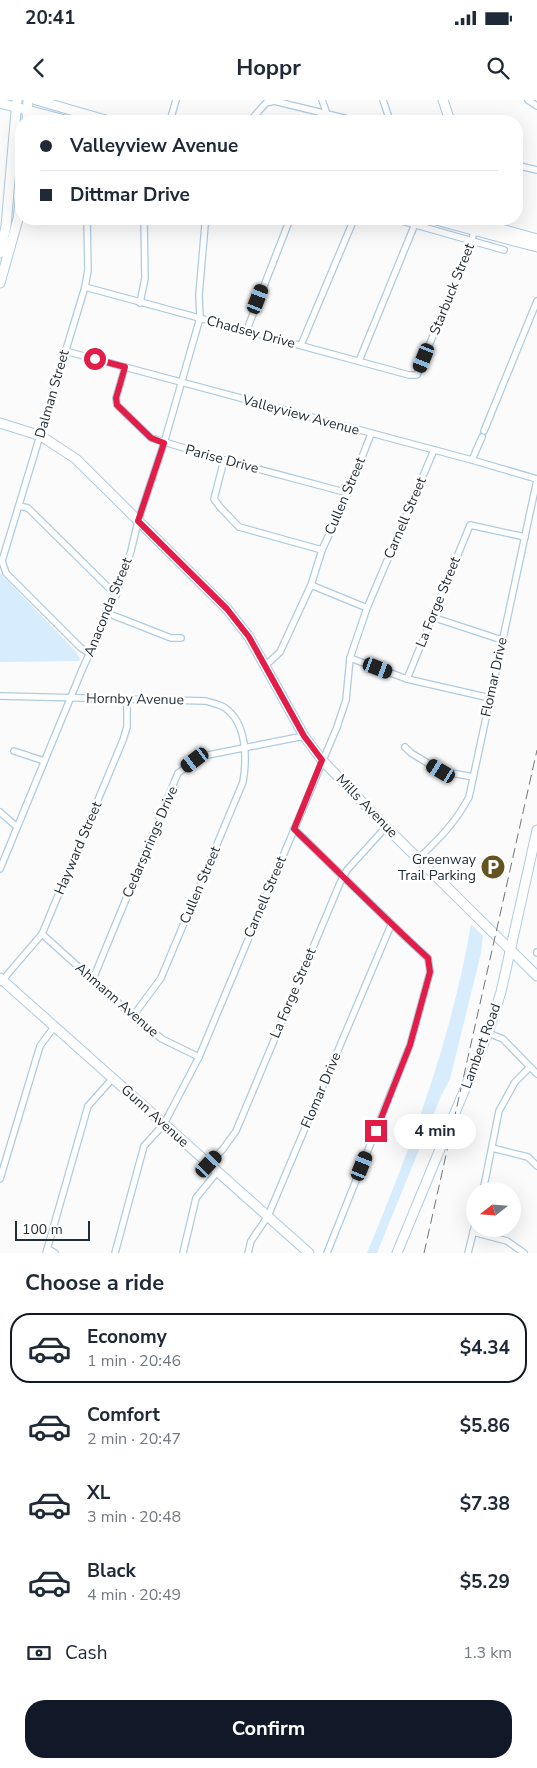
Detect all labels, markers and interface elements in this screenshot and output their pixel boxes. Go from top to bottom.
text: 20:41 [25,5,75,31]
text: Hoppr [236,53,301,83]
icon: back [25,54,53,82]
icon: search [484,54,512,82]
text: Valleyview Avenue [70,133,238,159]
text: Dittmar Drive [70,182,190,208]
street label: Starbuck Street [425,240,479,338]
car [245,282,270,316]
street label: Chadsey Drive [205,311,297,353]
car [411,341,436,375]
street label: Dalman Street [30,348,74,440]
route start [84,348,106,370]
street label: Valleyview Avenue [240,390,361,440]
street label: Parise Drive [183,440,261,478]
street label: Cullen Street [320,454,370,538]
street label: Carnell Street [379,474,431,562]
street label: La Forge Street [411,554,465,650]
street label: Anaconda Street [80,555,137,659]
street label: Flomar Drive [476,636,512,718]
car [361,656,394,680]
street label: Hornby Avenue [86,689,184,709]
car [178,745,211,775]
car [424,757,457,785]
street label: Mills Avenue [332,770,402,842]
street label: Cedarsprings Drive [118,783,182,901]
street label: Hayward Street [50,798,106,897]
street label: Cullen Street [175,843,225,927]
place label: Greenway Trail Parking [398,850,477,885]
street label: Carnell Street [239,853,291,941]
parking icon: Greenway Trail Parking [480,854,506,880]
street label: La Forge Street [265,945,321,1041]
street label: Ahmann Avenue [71,958,163,1042]
street label: Lambert Road [457,1001,505,1091]
street label: Flomar Drive [296,1049,346,1131]
street label: Gunn Avenue [117,1080,193,1152]
callout: 4 min [394,1114,476,1148]
route end [365,1120,387,1142]
text: 4 min [414,1120,456,1142]
car [193,1148,224,1180]
car [349,1149,374,1183]
north arrow [466,1182,521,1238]
map controls [466,1182,521,1237]
scale bar [15,1218,90,1241]
text: 100 m [22,1220,63,1239]
text: Choose a ride [25,1268,164,1298]
text: Economy [87,1324,167,1350]
icon: car [27,1326,72,1371]
text: $4.34 [460,1335,510,1361]
text: 1 min · 20:46 [87,1350,181,1372]
text: Comfort [87,1402,160,1428]
icon: car [27,1404,72,1449]
text: $5.86 [460,1413,510,1439]
text: 2 min · 20:47 [87,1428,181,1450]
text: XL [87,1480,110,1506]
icon: car [27,1482,72,1527]
text: $7.38 [460,1491,510,1517]
text: 3 min · 20:48 [87,1506,181,1528]
text: Black [87,1558,136,1584]
icon: car [27,1560,72,1605]
text: $5.29 [460,1569,510,1595]
text: 4 min · 20:49 [87,1584,181,1606]
icon: cash [25,1639,53,1667]
text: Cash [65,1640,107,1666]
text: 1.3 km [463,1642,512,1664]
button: Confirm [25,1700,512,1758]

